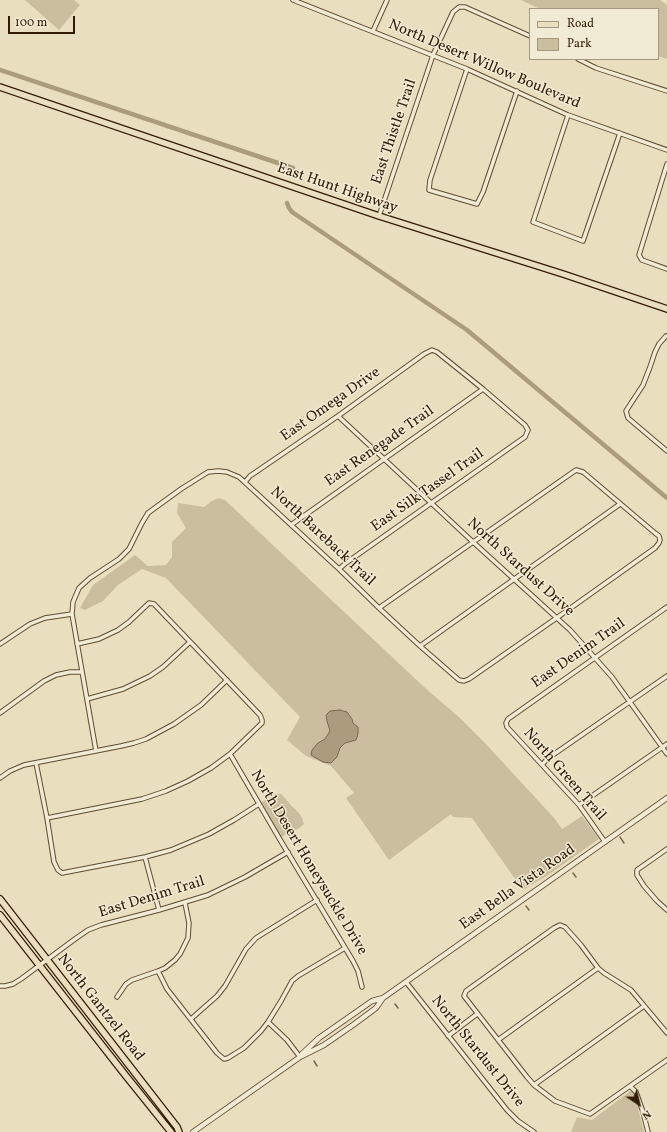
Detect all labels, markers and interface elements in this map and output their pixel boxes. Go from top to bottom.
scale bar [10,8,77,34]
legend [529,8,659,60]
text: 100 m [15,15,47,31]
street label: North Desert Willow Boulevard [385,16,583,114]
text: Road [567,16,594,32]
text: Park [567,36,592,52]
street label: East Thistle Trail [369,77,421,187]
street label: East Hunt Highway [274,160,400,218]
street label: East Omega Drive [278,364,384,446]
street label: East Renegade Trail [322,403,438,491]
street label: East Silk Tassel Trail [368,445,488,537]
street label: North Bareback Trail [266,484,378,590]
street label: North Stardust Drive [463,515,577,621]
street label: East Denim Trail [529,615,629,693]
street label: North Green Trail [519,725,609,825]
street label: North Desert Honeysuckle Drive [246,767,370,959]
street label: East Bella Vista Road [457,841,579,935]
street label: East Denim Trail [97,873,207,923]
street label: North Gantzel Road [53,951,147,1065]
street label: North Stardust Drive [427,993,527,1111]
north arrow [619,1084,659,1124]
text: N [639,1106,654,1123]

